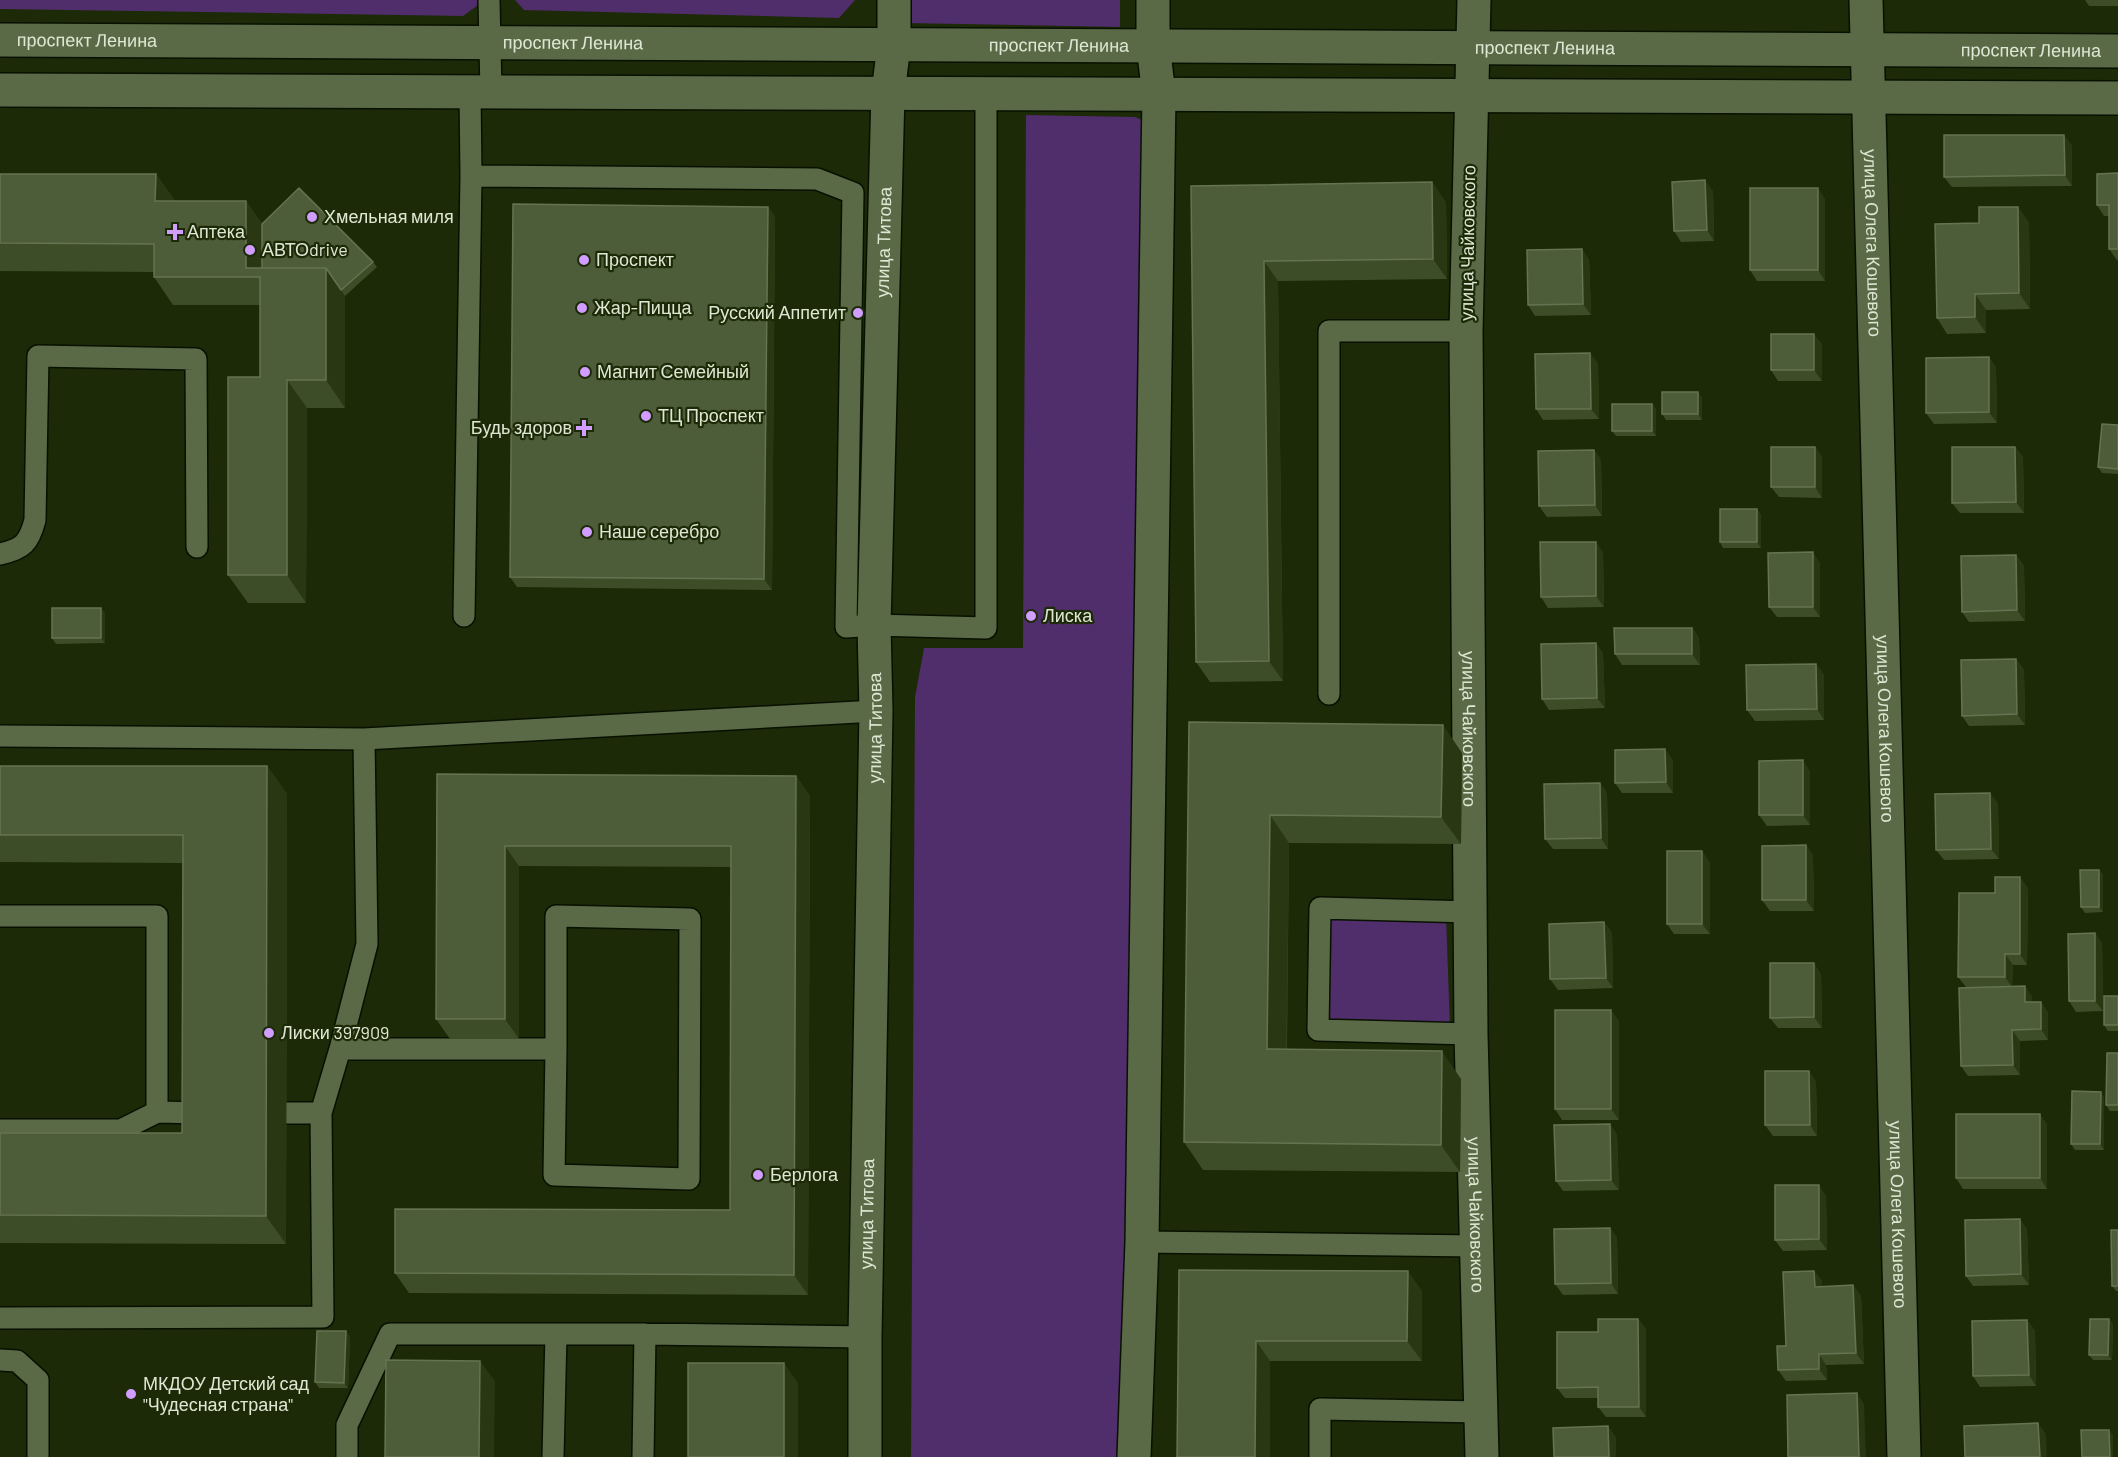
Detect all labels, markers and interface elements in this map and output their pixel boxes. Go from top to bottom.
street label: проспект Ленина [17,28,158,51]
street label: проспект Ленина [503,31,644,53]
street label: проспект Ленина [989,33,1130,56]
street label: проспект Ленина [1475,36,1616,58]
street label: проспект Ленина [1961,38,2102,61]
street label: улица Олега Кошевого [1860,149,1887,337]
street label: улица Чайковского [1455,165,1479,321]
street label: улица Титова [871,186,896,298]
place label: Хмельная миля [324,205,454,227]
marker: Хмельная миля [305,210,319,224]
place label: Аптека [187,220,246,242]
marker: Аптека [168,225,182,239]
place label: АВТОdrive [262,238,348,260]
marker: АВТОdrive [243,243,257,257]
place label: Проспект [596,248,674,270]
marker: Проспект [577,253,591,267]
place label: Жар-Пицца [594,296,693,318]
marker: Жар-Пицца [575,301,589,315]
place label: Русский Аппетит [708,301,846,323]
marker: Русский Аппетит [851,306,865,320]
place label: Магнит Семейный [597,360,749,382]
marker: Магнит Семейный [578,365,592,379]
place label: ТЦ Проспект [658,404,764,426]
marker: ТЦ Проспект [639,409,653,423]
place label: Будь здоров [471,416,572,438]
marker: Будь здоров [577,421,591,435]
place label: Наше серебро [599,520,719,542]
marker: Наше серебро [580,525,594,539]
place label: Лиска [1043,604,1093,626]
marker: Лиска [1024,609,1038,623]
street label: улица Олега Кошевого [1873,635,1899,823]
street label: улица Чайковского [1458,651,1481,807]
street label: улица Титова [863,671,886,784]
place label: Лиски 397909 [281,1021,390,1043]
marker: Лиски 397909 [262,1026,276,1040]
street label: улица Олега Кошевого [1885,1120,1912,1309]
street label: улица Чайковского [1464,1137,1490,1293]
street label: улица Титова [854,1157,878,1270]
place label: Берлога [770,1163,839,1185]
marker: Берлога [751,1168,765,1182]
place label: МКДОУ Детский сад "Чудесная страна" [143,1372,310,1415]
marker: МКДОУ Детский сад "Чудесная страна" [124,1387,138,1401]

